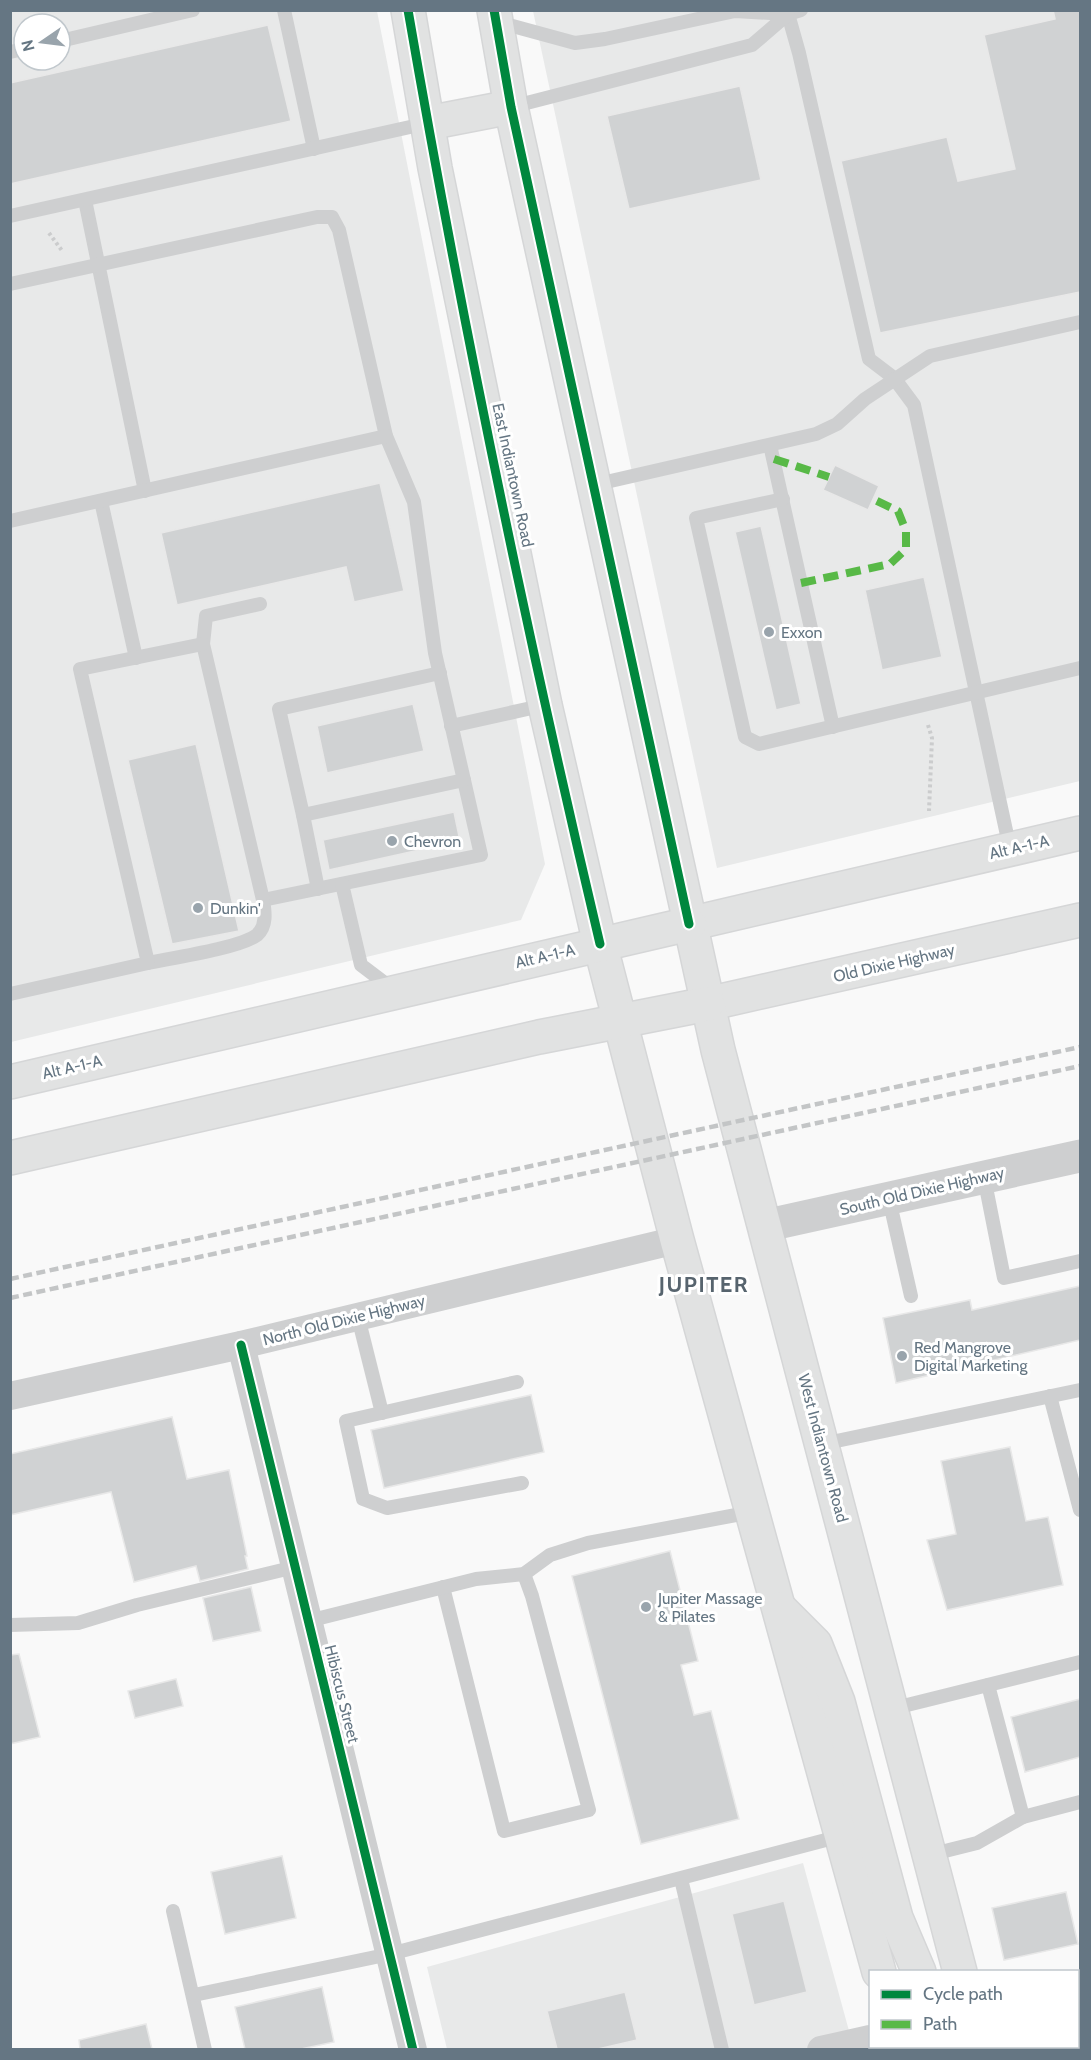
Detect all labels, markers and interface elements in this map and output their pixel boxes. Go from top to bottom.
north arrow [12,12,72,72]
text: N [17,38,39,53]
street label: East Indiantown Road [488,401,538,549]
place label: Exxon [781,623,823,642]
marker: Exxon [762,625,776,639]
street label: Alt A-1-A [987,831,1051,863]
place label: Chevron [404,832,461,851]
marker: Chevron [385,834,399,848]
place label: Dunkin' [210,899,261,918]
marker: Dunkin' [191,901,205,915]
street label: Alt A-1-A [513,940,577,972]
street label: Old Dixie Highway [831,940,957,986]
street label: Alt A-1-A [40,1051,104,1083]
street label: South Old Dixie Highway [838,1163,1006,1219]
district label: JUPITER [658,1271,749,1298]
street label: North Old Dixie Highway [261,1291,427,1349]
place label: Red Mangrove Digital Marketing [914,1338,1028,1375]
marker: Red Mangrove Digital Marketing [895,1349,909,1363]
street label: West Indiantown Road [794,1372,852,1524]
place label: Jupiter Massage & Pilates [657,1589,762,1626]
marker: Jupiter Massage & Pilates [639,1600,653,1614]
street label: Hibiscus Street [321,1643,364,1746]
legend [869,1970,1079,2048]
text: Cycle path [923,1983,1003,2005]
text: Path [923,2013,957,2035]

